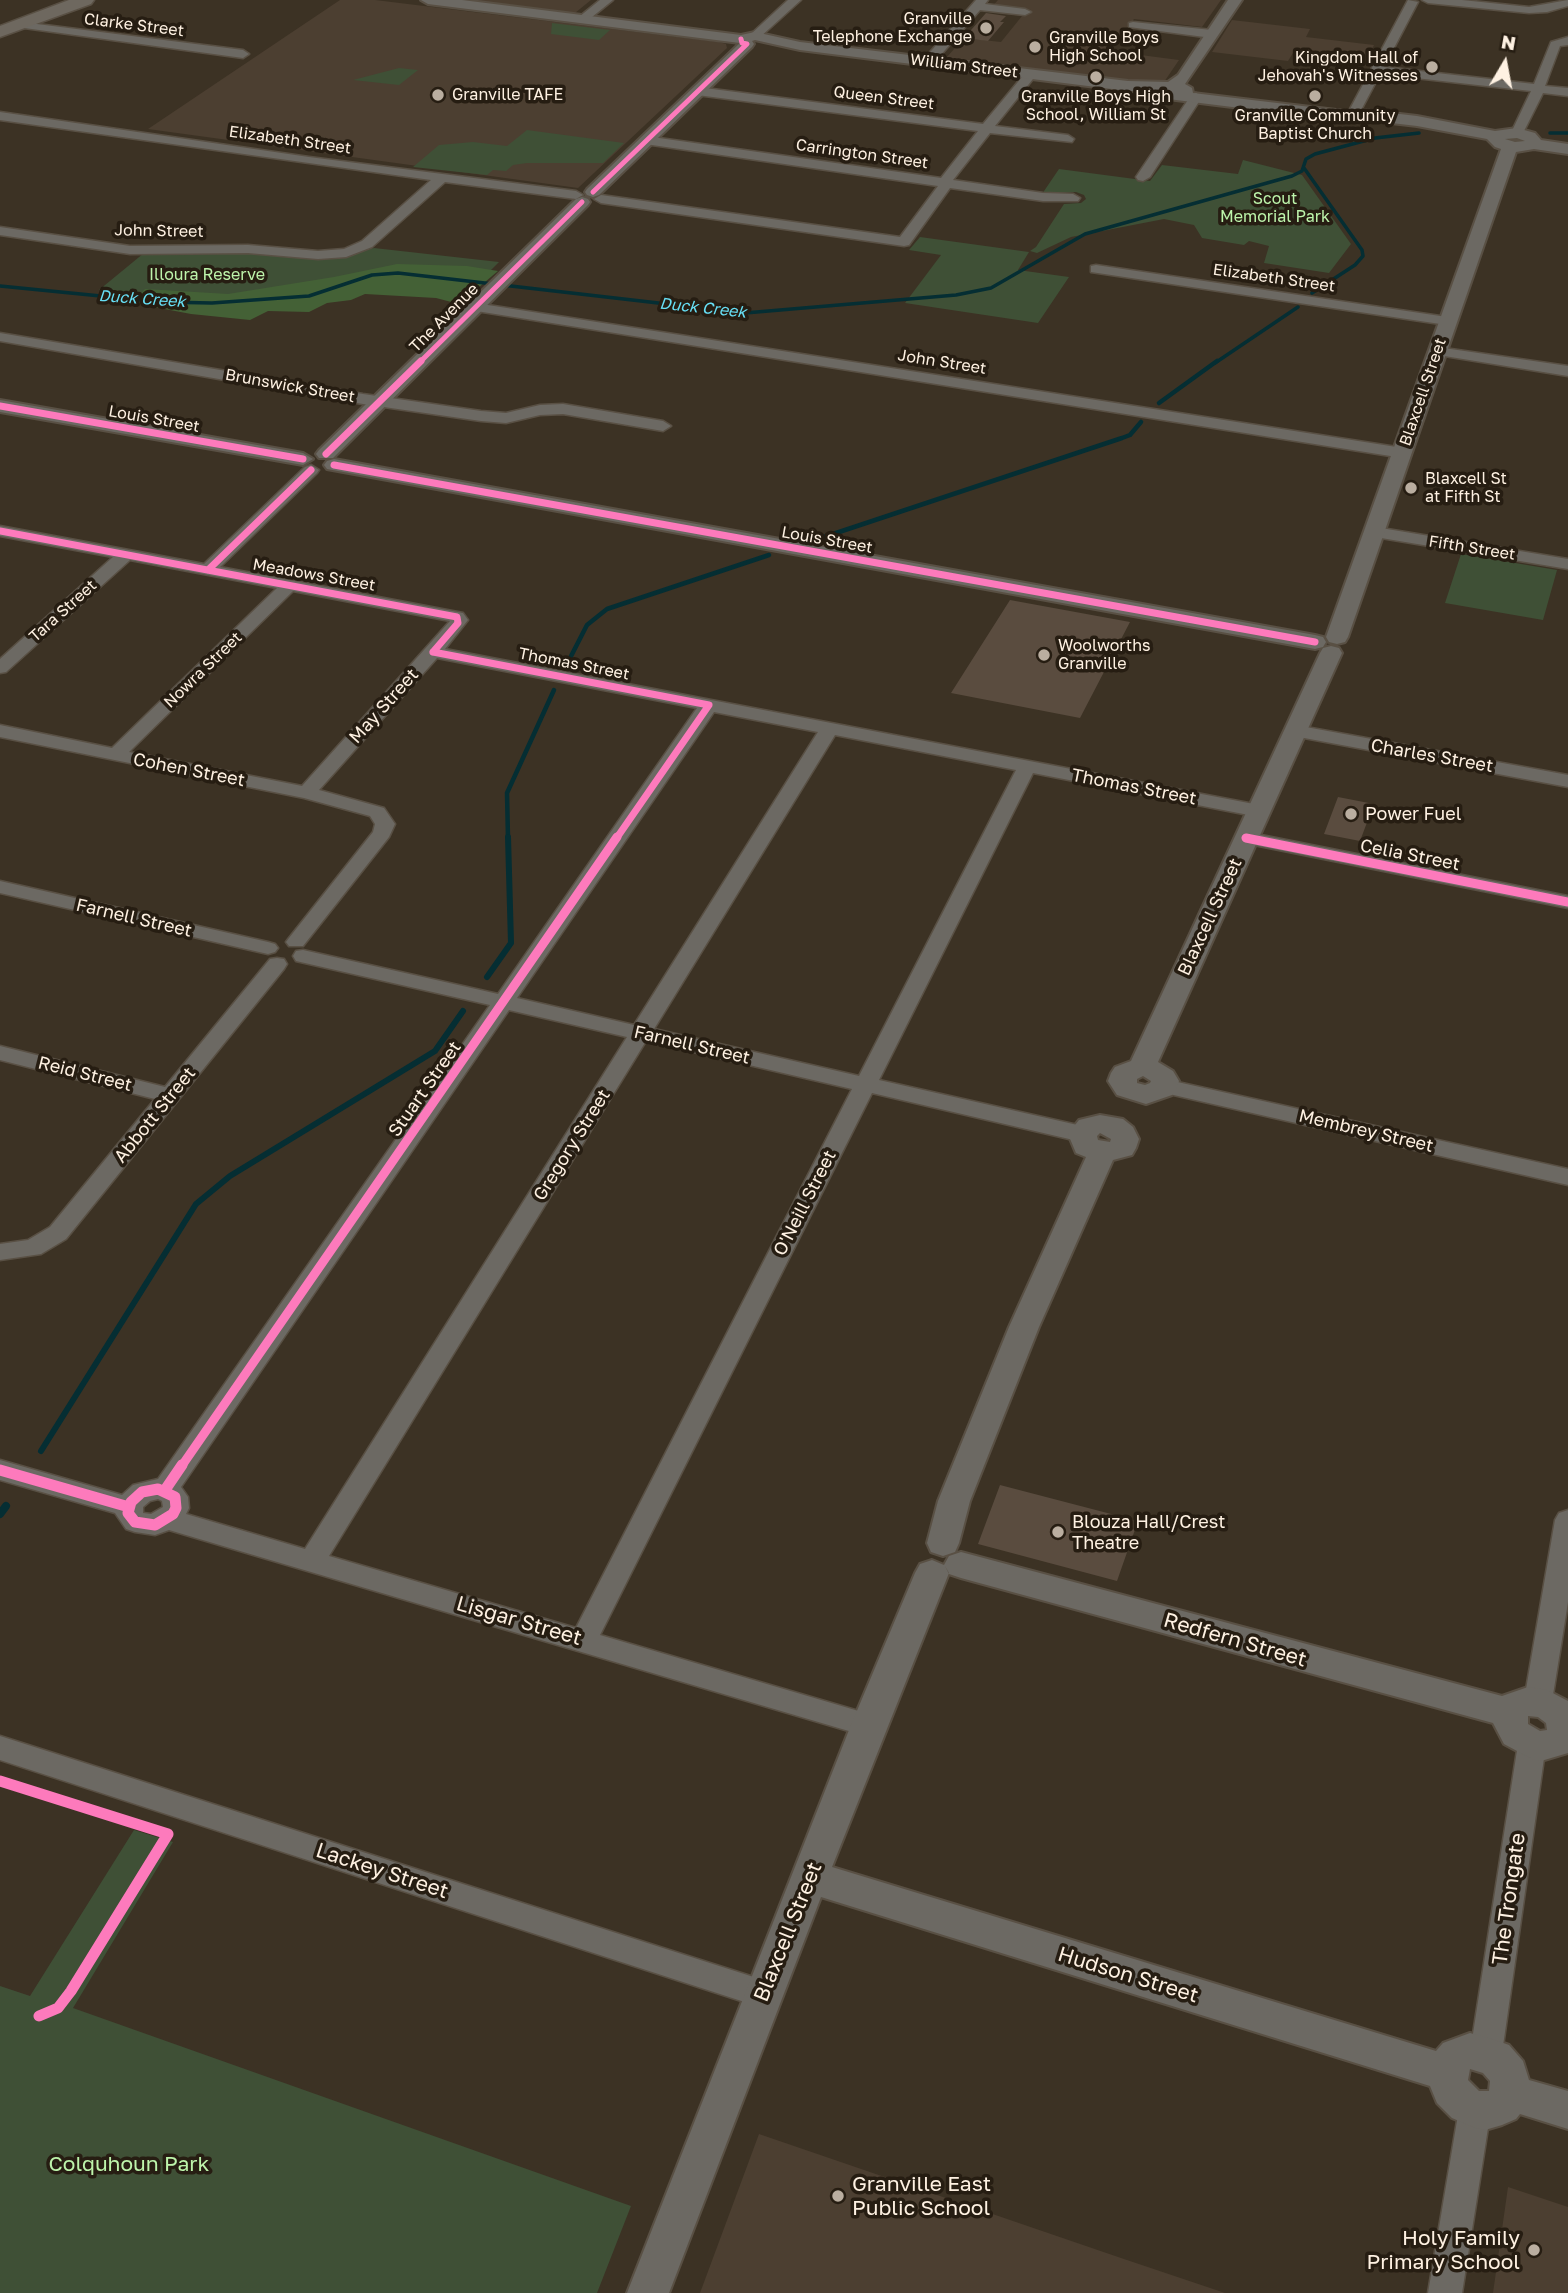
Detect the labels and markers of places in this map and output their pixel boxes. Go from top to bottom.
place label: Granville Telephone Exchange [813,9,972,47]
marker: Granville Telephone Exchange [978,20,994,36]
place label: Granville Boys High School [1049,28,1159,66]
marker: Granville Boys High School [1027,39,1043,55]
place label: Kingdom Hall of Jehovah's Witnesses [1258,48,1418,86]
marker: Kingdom Hall of Jehovah's Witnesses [1424,59,1440,75]
marker: Granville Boys High School, William St [1088,69,1104,85]
place label: Granville TAFE [452,85,563,105]
marker: Granville TAFE [430,87,446,103]
place label: Granville Boys High School, William St [1021,87,1171,125]
marker: Granville Community Baptist Church [1307,88,1323,104]
place label: Granville Community Baptist Church [1235,106,1395,144]
place label: Blaxcell St at Fifth St [1425,469,1507,507]
marker: Blaxcell St at Fifth St [1403,480,1419,496]
place label: Woolworths Granville [1058,636,1151,674]
marker: Woolworths Granville [1036,647,1052,663]
place label: Power Fuel [1365,803,1461,825]
marker: Power Fuel [1343,806,1359,822]
place label: Blouza Hall/Crest Theatre [1072,1511,1225,1554]
marker: Blouza Hall/Crest Theatre [1050,1524,1066,1540]
place label: Granville East Public School [852,2171,991,2221]
marker: Granville East Public School [830,2188,846,2204]
place label: Holy Family Primary School [1366,2225,1520,2275]
marker: Holy Family Primary School [1526,2242,1542,2258]

